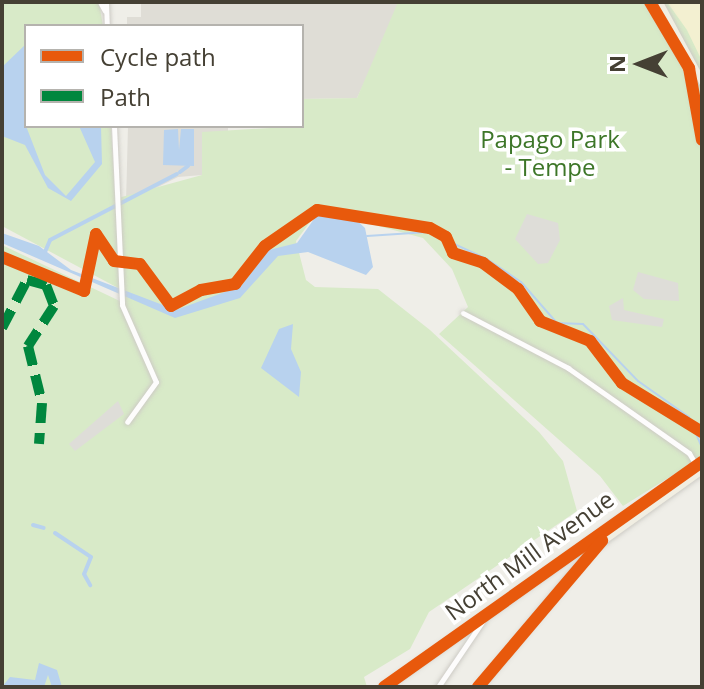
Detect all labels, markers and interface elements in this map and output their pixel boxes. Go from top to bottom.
legend [24,24,304,128]
north arrow [600,24,680,104]
text: Cycle path [100,40,216,73]
text: N [601,55,631,73]
text: Path [100,80,151,113]
park label: Papago Park - Tempe [480,125,620,181]
street label: North Mill Avenue [439,484,619,626]

